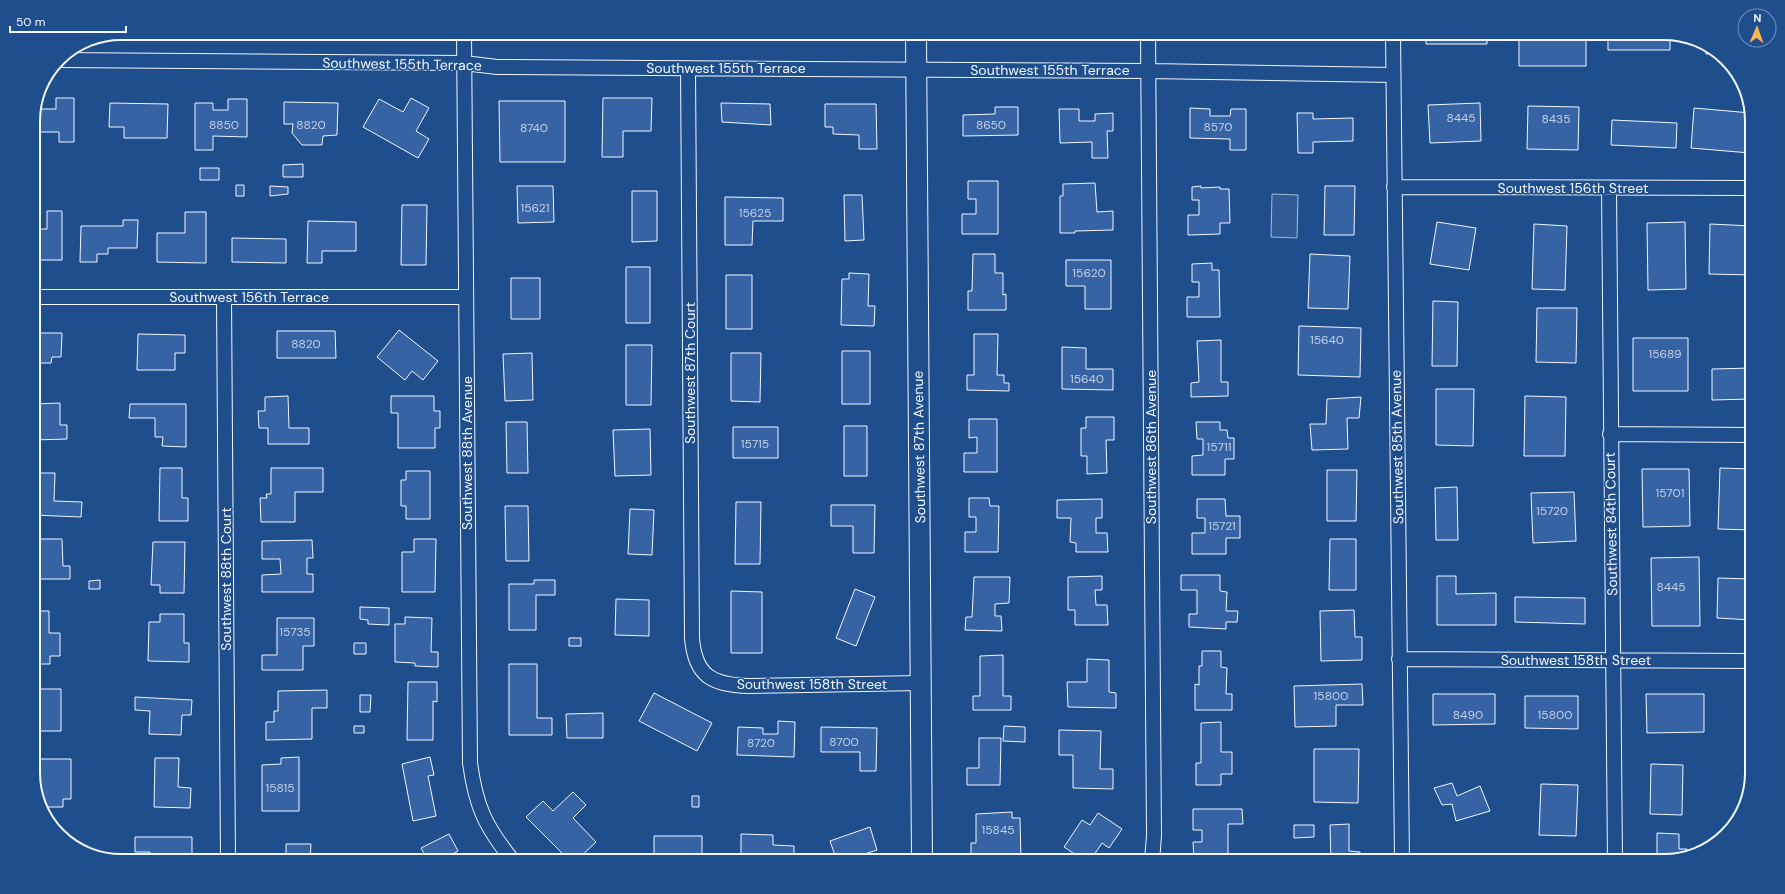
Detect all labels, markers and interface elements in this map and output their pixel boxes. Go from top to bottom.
scale bar [10,8,126,34]
north arrow [1737,8,1777,48]
text: N [1753,11,1762,25]
text: 50 m [16,14,45,30]
street label: Southwest 155th Terrace [322,54,482,74]
street label: Southwest 155th Terrace [646,59,806,77]
street label: Southwest 155th Terrace [970,61,1130,79]
house number: 8445 [1446,110,1476,126]
house number: 8435 [1542,111,1571,127]
house number: 8850 [209,117,239,133]
house number: 8820 [296,117,326,133]
house number: 8650 [976,117,1006,133]
house number: 8570 [1204,119,1232,135]
house number: 8740 [520,120,548,136]
street label: Southwest 156th Street [1498,179,1648,197]
house number: 15621 [521,200,549,216]
house number: 15625 [739,205,771,221]
house number: 15620 [1072,265,1106,281]
street label: Southwest 156th Terrace [169,288,329,306]
street label: Southwest 87th Court [681,302,699,444]
house number: 15640 [1310,332,1344,348]
house number: 8820 [291,336,321,352]
house number: 15689 [1648,346,1682,362]
street label: Southwest 87th Avenue [909,370,929,524]
street label: Southwest 86th Avenue [1142,370,1160,524]
street label: Southwest 85th Avenue [1387,370,1407,524]
house number: 15640 [1070,371,1104,387]
street label: Southwest 88th Avenue [458,376,476,530]
house number: 15715 [741,436,769,452]
house number: 15711 [1207,439,1231,455]
street label: Southwest 84th Court [1601,452,1621,596]
house number: 15701 [1655,485,1685,501]
house number: 15720 [1536,503,1568,519]
street label: Southwest 88th Court [217,507,235,651]
house number: 15721 [1208,518,1236,534]
house number: 8445 [1656,579,1686,595]
house number: 15735 [279,624,311,640]
street label: Southwest 158th Street [1501,651,1651,669]
street label: Southwest 158th Street [737,675,887,693]
house number: 15800 [1314,688,1348,704]
house number: 8490 [1453,707,1483,723]
house number: 15800 [1538,707,1572,723]
house number: 8700 [829,734,859,750]
house number: 8720 [747,735,775,751]
house number: 15815 [265,780,295,796]
house number: 15845 [982,822,1014,838]

